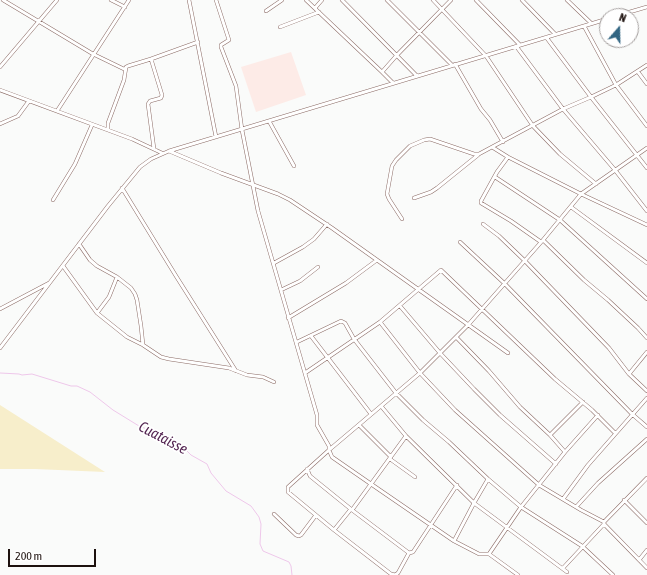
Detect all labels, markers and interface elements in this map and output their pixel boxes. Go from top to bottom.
north arrow [599,8,639,48]
text: N [618,11,628,24]
water label: Cuataisse [135,418,191,458]
scale bar [10,541,98,567]
text: 200 m [15,549,42,563]

